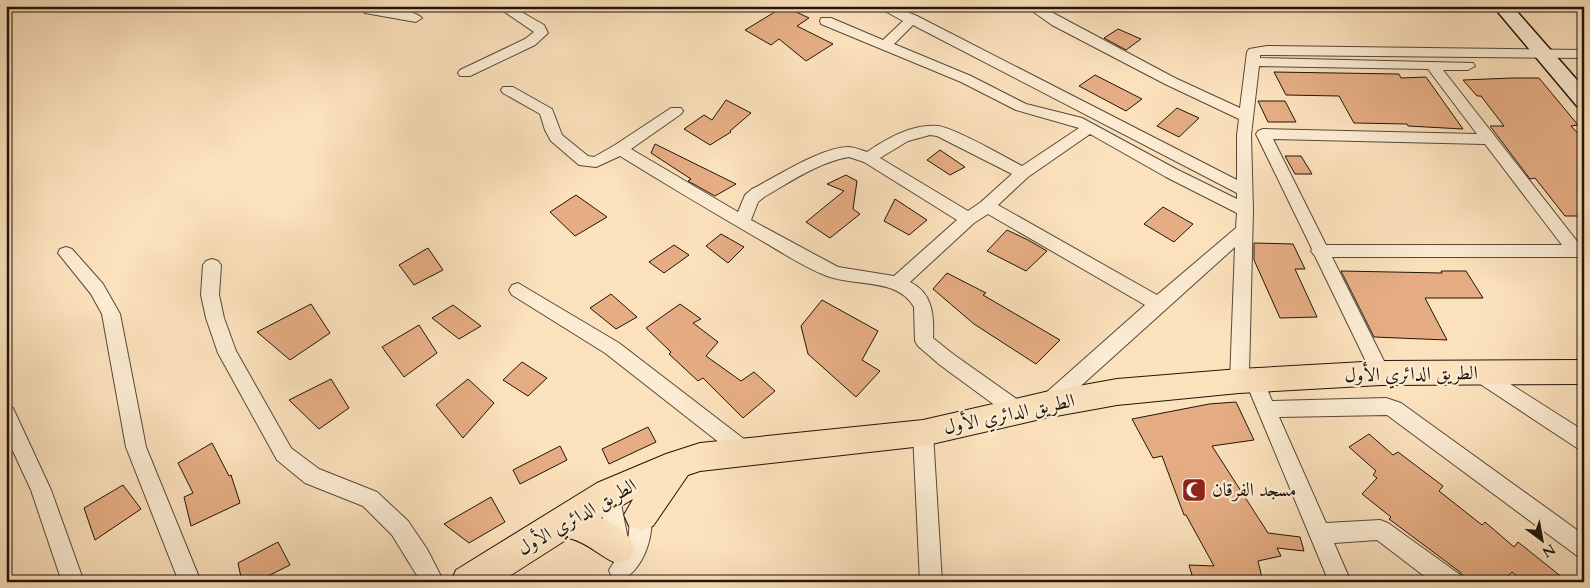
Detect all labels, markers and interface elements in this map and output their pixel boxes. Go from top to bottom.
street label: الطريق الدائري الأول [1344,359,1478,390]
street label: الطريق الدائري الأول [941,386,1077,443]
street label: الطريق الدائري الأول [512,472,642,563]
mosque icon: مسجد الفرقان [1181,477,1207,503]
place label: مسجد الفرقان [1212,477,1296,503]
north arrow [1518,516,1568,566]
text: N [1538,539,1559,562]

